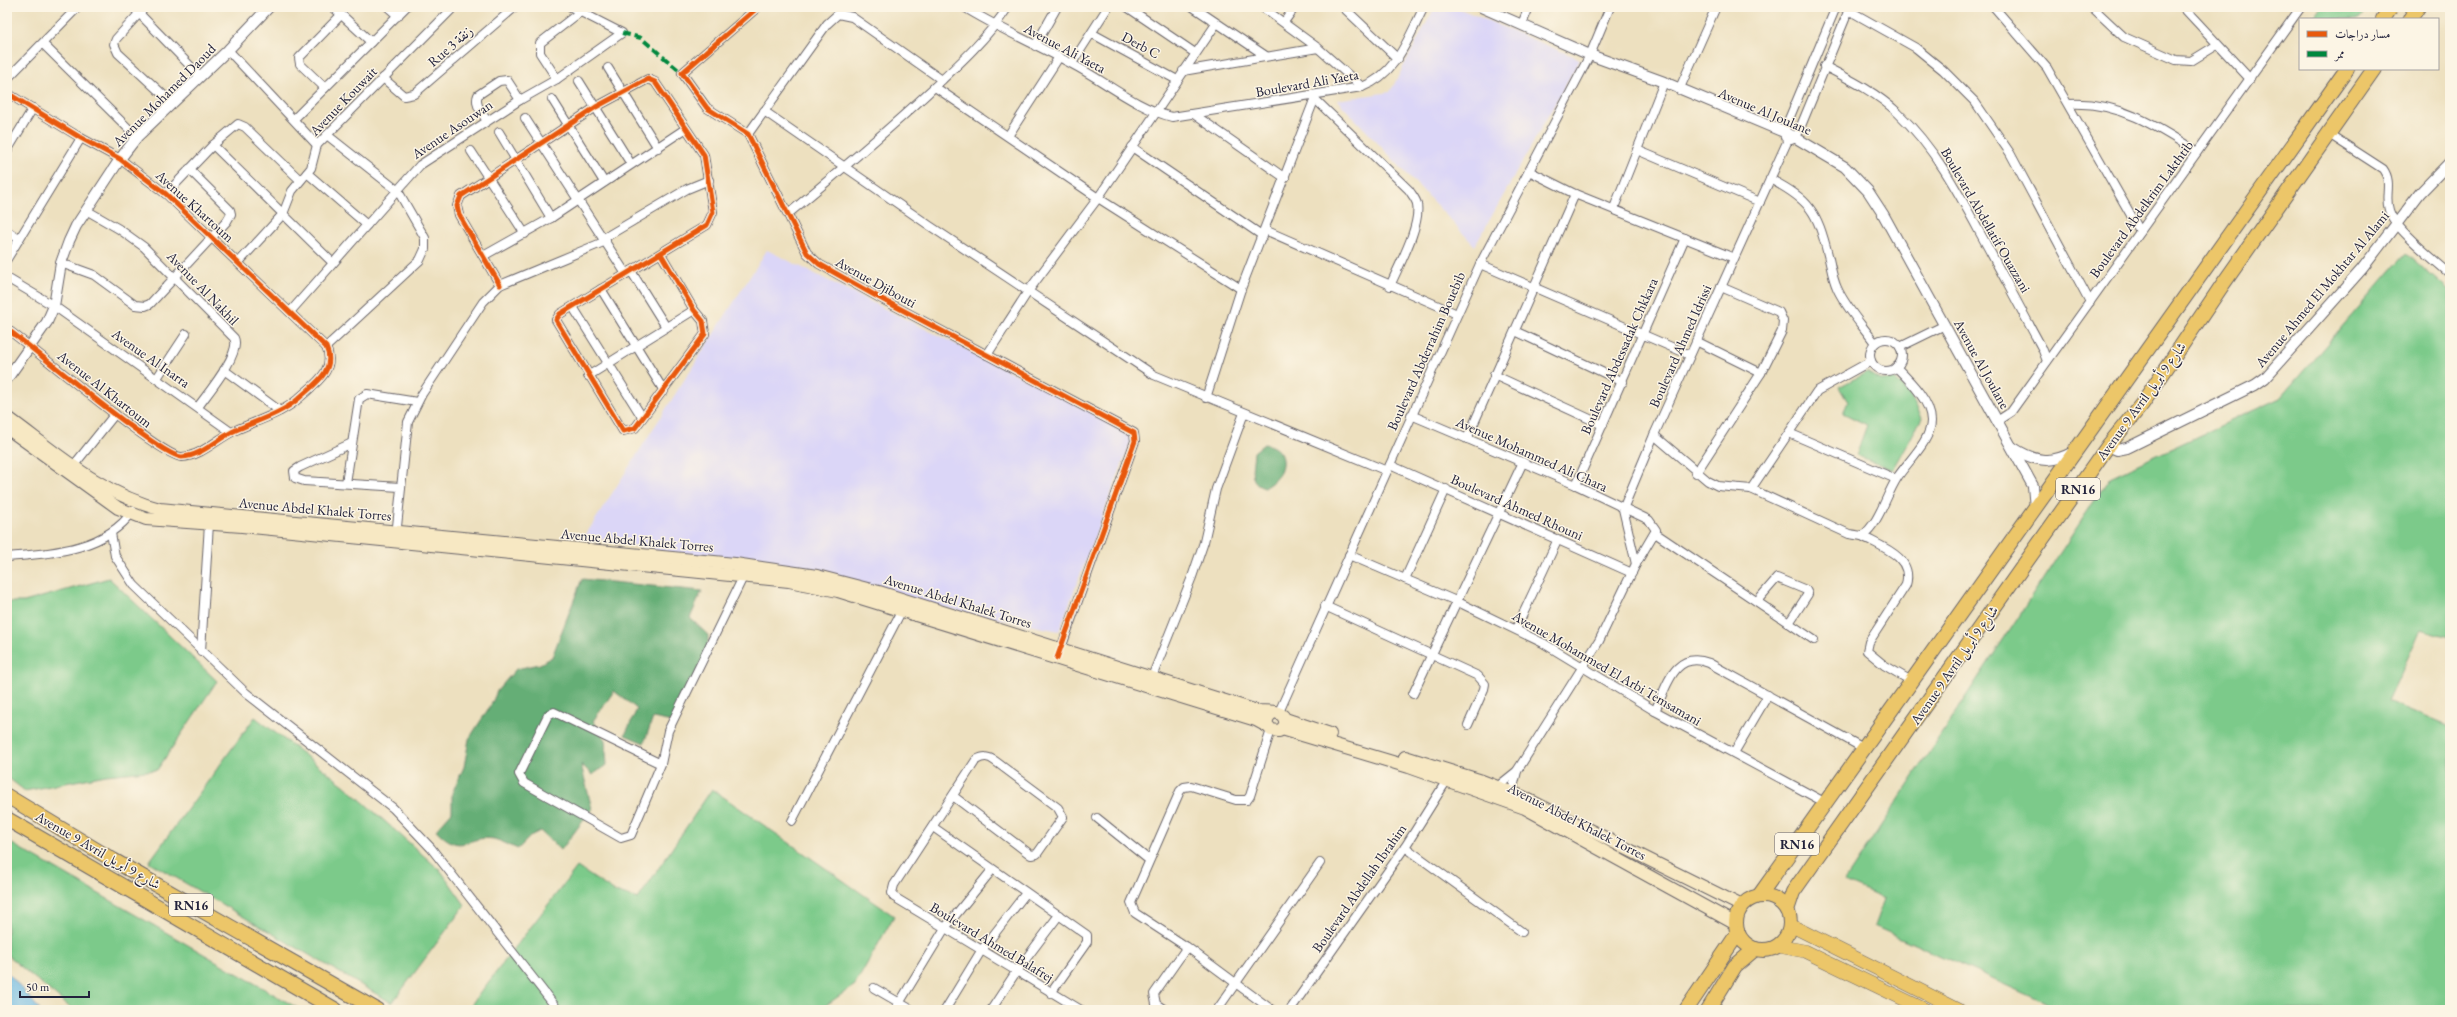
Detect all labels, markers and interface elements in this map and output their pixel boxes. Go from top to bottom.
street label: Avenue Ali Yaeta [1020,18,1109,77]
legend [2299,18,2439,70]
street label: Rue 3 زنقة [424,21,476,71]
text: مسار دراجات [2335,26,2390,42]
street label: Derb C [1119,28,1163,63]
street label: Avenue Mohamed Daoud [108,39,220,151]
text: ممر [2333,46,2345,62]
street label: Avenue Kouwait [305,62,381,140]
street label: Boulevard Ali Yaeta [1254,65,1360,101]
street label: Avenue Al Joulane [1715,83,1815,139]
street label: Avenue Asouwan [407,95,496,163]
street label: Boulevard Abdelkrim Lakthtib [2085,137,2197,281]
street label: Boulevard Abdellatif Ouazzani [1937,144,2035,296]
street label: Avenue Khartoum [151,165,238,246]
street label: Avenue Ahmed El Mokhtar Al Alami [2250,207,2393,372]
street label: Avenue Al Nakhil [162,246,243,329]
street label: Avenue Djibouti [832,252,920,312]
street label: Boulevard Abderrahim Bouebib [1383,269,1469,433]
street label: Boulevard Abdessadak Chkkara [1576,274,1662,437]
street label: Boulevard Ahmed Idrissi [1645,281,1715,410]
street label: Avenue Al Joulane [1949,315,2014,412]
street label: Avenue Al Inarra [108,324,194,392]
street label: Avenue 9 Avril شارع 9 أبريل [2091,338,2192,466]
street label: Avenue Al Khartoum [53,346,156,432]
street label: Avenue Mohammed Ali Chara [1452,412,1611,496]
street label: Boulevard Ahmed Rhouni [1448,470,1586,544]
road number: RN16 [2056,478,2100,500]
street label: Avenue Abdel Khalek Torres [237,493,393,525]
street label: Avenue Abdel Khalek Torres [559,524,715,556]
street label: Avenue Abdel Khalek Torres [881,570,1034,632]
street label: Avenue 9 Avril شارع 9 أبريل [1905,601,2004,731]
street label: Avenue Mohammed El Arbi Temsamani [1508,606,1705,730]
street label: Avenue Abdel Khalek Torres [1504,778,1650,864]
street label: Avenue 9 Avril شارع 9 أبريل [30,805,164,896]
street label: Boulevard Abdellah Ibrahim [1308,820,1410,956]
road number: RN16 [1775,833,1819,855]
road number: RN16 [169,894,213,916]
street label: Boulevard Ahmed Balafrej [927,898,1057,986]
scale bar [20,973,89,999]
text: 50 m [26,979,50,995]

